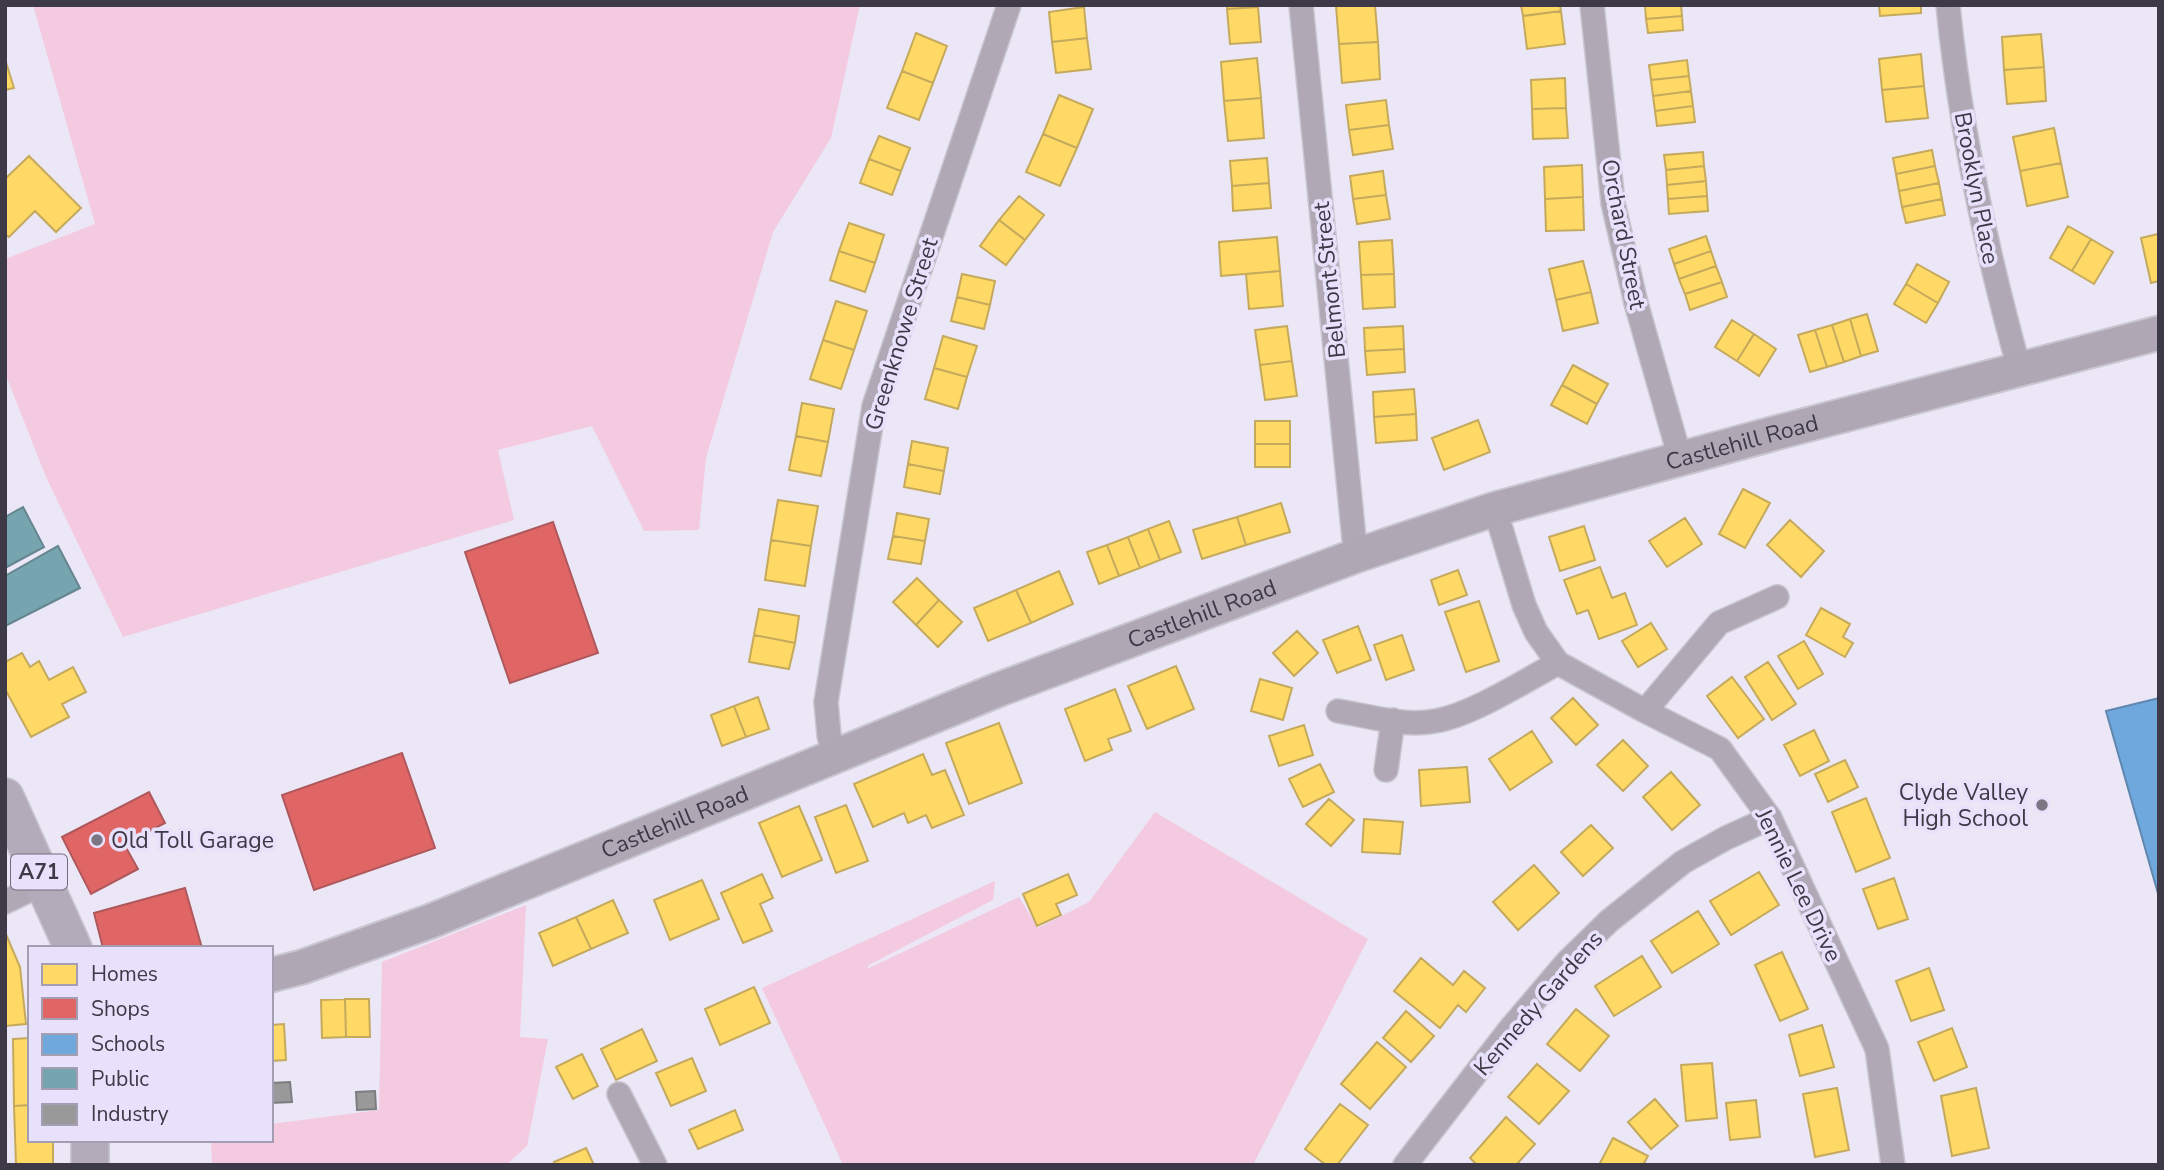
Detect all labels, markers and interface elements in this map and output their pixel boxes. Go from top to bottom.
street label: Brooklyn Place [1947,109,2006,267]
street label: Orchard Street [1594,157,1653,312]
street label: Belmont Street [1306,199,1353,360]
street label: Greenknowe Street [857,233,946,434]
street label: Castlehill Road [1662,407,1822,478]
street label: Castlehill Road [1123,572,1281,656]
place label: Clyde Valley High School [1899,777,2028,834]
street label: Castlehill Road [596,778,753,866]
marker: Clyde Valley High School [2034,797,2050,813]
street label: Jennie Lee Drive [1748,803,1849,967]
place label: Old Toll Garage [111,825,274,856]
marker: Old Toll Garage [89,832,105,848]
road number: A71 [11,854,67,890]
street label: Kennedy Gardens [1467,924,1610,1082]
legend [28,946,273,1142]
text: Homes [91,960,158,988]
text: Shops [91,995,150,1023]
text: Schools [91,1030,165,1058]
text: Public [91,1065,149,1093]
text: Industry [91,1100,169,1128]

